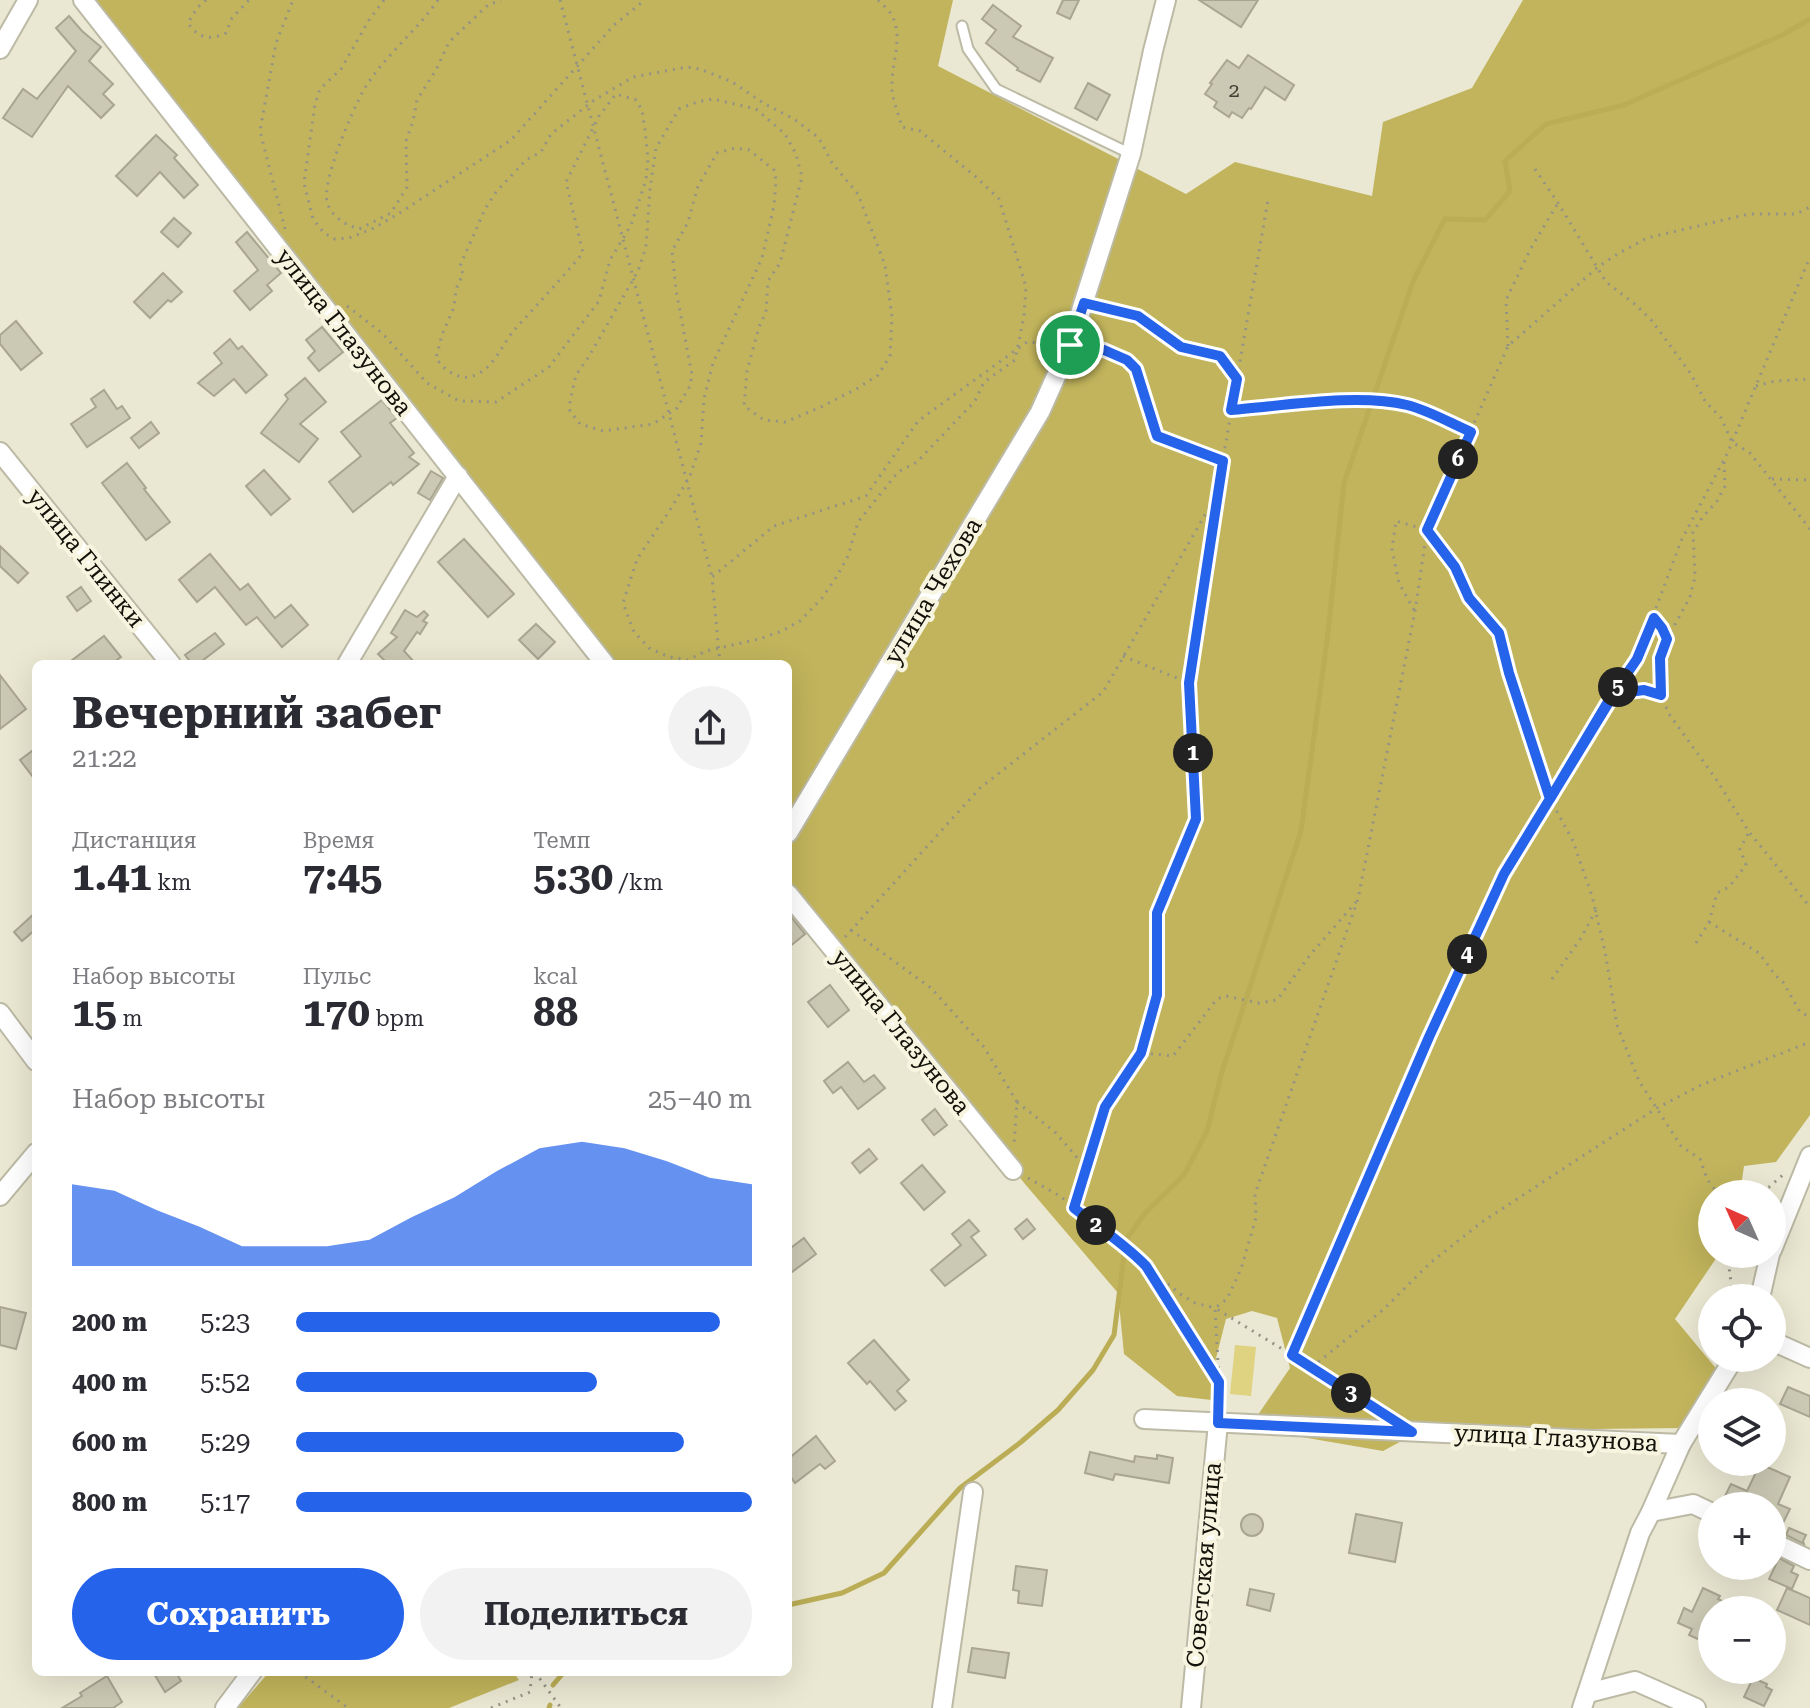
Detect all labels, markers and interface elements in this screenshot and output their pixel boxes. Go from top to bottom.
house number: 2 [1228,78,1240,102]
street label: улица Глазунова [270,243,418,421]
pin [1036,311,1104,379]
icon: arrive [1048,323,1092,367]
pin: 6 [1438,439,1478,479]
text: 6 [1452,446,1464,471]
street label: улица Глинки [21,483,151,633]
street label: улица Чехова [878,513,988,669]
pin: 5 [1598,667,1638,707]
text: 5 [1612,674,1624,699]
button: share [668,686,752,770]
text: Вечерний забег [72,687,441,739]
pin: 1 [1173,733,1213,773]
text: 1 [1187,740,1199,765]
text: 21:22 [72,743,137,773]
text: Дистанция [72,828,196,853]
text: Время [303,828,374,853]
text: Темп [533,828,591,853]
text: 1.41 [72,853,152,900]
text: 7:45 [303,853,382,900]
text: 5:30 [533,853,613,900]
text: km [152,870,191,895]
text: /km [613,870,663,895]
pin: 4 [1447,934,1487,974]
text: 4 [1461,941,1473,966]
street label: улица Глазунова [826,944,976,1120]
text: Набор высоты [72,964,236,989]
text: Пульс [303,964,371,989]
text: kcal [533,964,578,989]
text: 15 [72,989,117,1036]
text: 170 [303,989,370,1036]
text: 88 [533,989,578,1036]
text: m [117,1006,142,1031]
text: bpm [370,1006,424,1031]
text: Набор высоты [72,1084,265,1114]
text: 25–40 m [648,1084,752,1114]
north arrow [1698,1180,1786,1268]
map controls [1698,1180,1786,1684]
pin: 2 [1076,1205,1116,1245]
text: 2 [1090,1212,1102,1237]
button: locate [1698,1284,1786,1372]
text: 200 m [72,1307,147,1337]
text: 5:23 [200,1307,250,1337]
text: 400 m [72,1367,147,1397]
text: 5:52 [200,1367,250,1397]
pin: 3 [1331,1373,1371,1413]
text: 3 [1345,1380,1357,1405]
button: layers [1698,1388,1786,1476]
street label: улица Глазунова [1453,1419,1659,1457]
text: 600 m [72,1427,147,1457]
text: 5:29 [200,1427,250,1457]
street label: Советская улица [1181,1461,1227,1669]
text: 800 m [72,1487,147,1517]
text: 5:17 [200,1487,250,1517]
button: + [1698,1492,1786,1580]
button: Сохранить [72,1568,404,1660]
button: Поделиться [420,1568,752,1660]
button: − [1698,1596,1786,1684]

